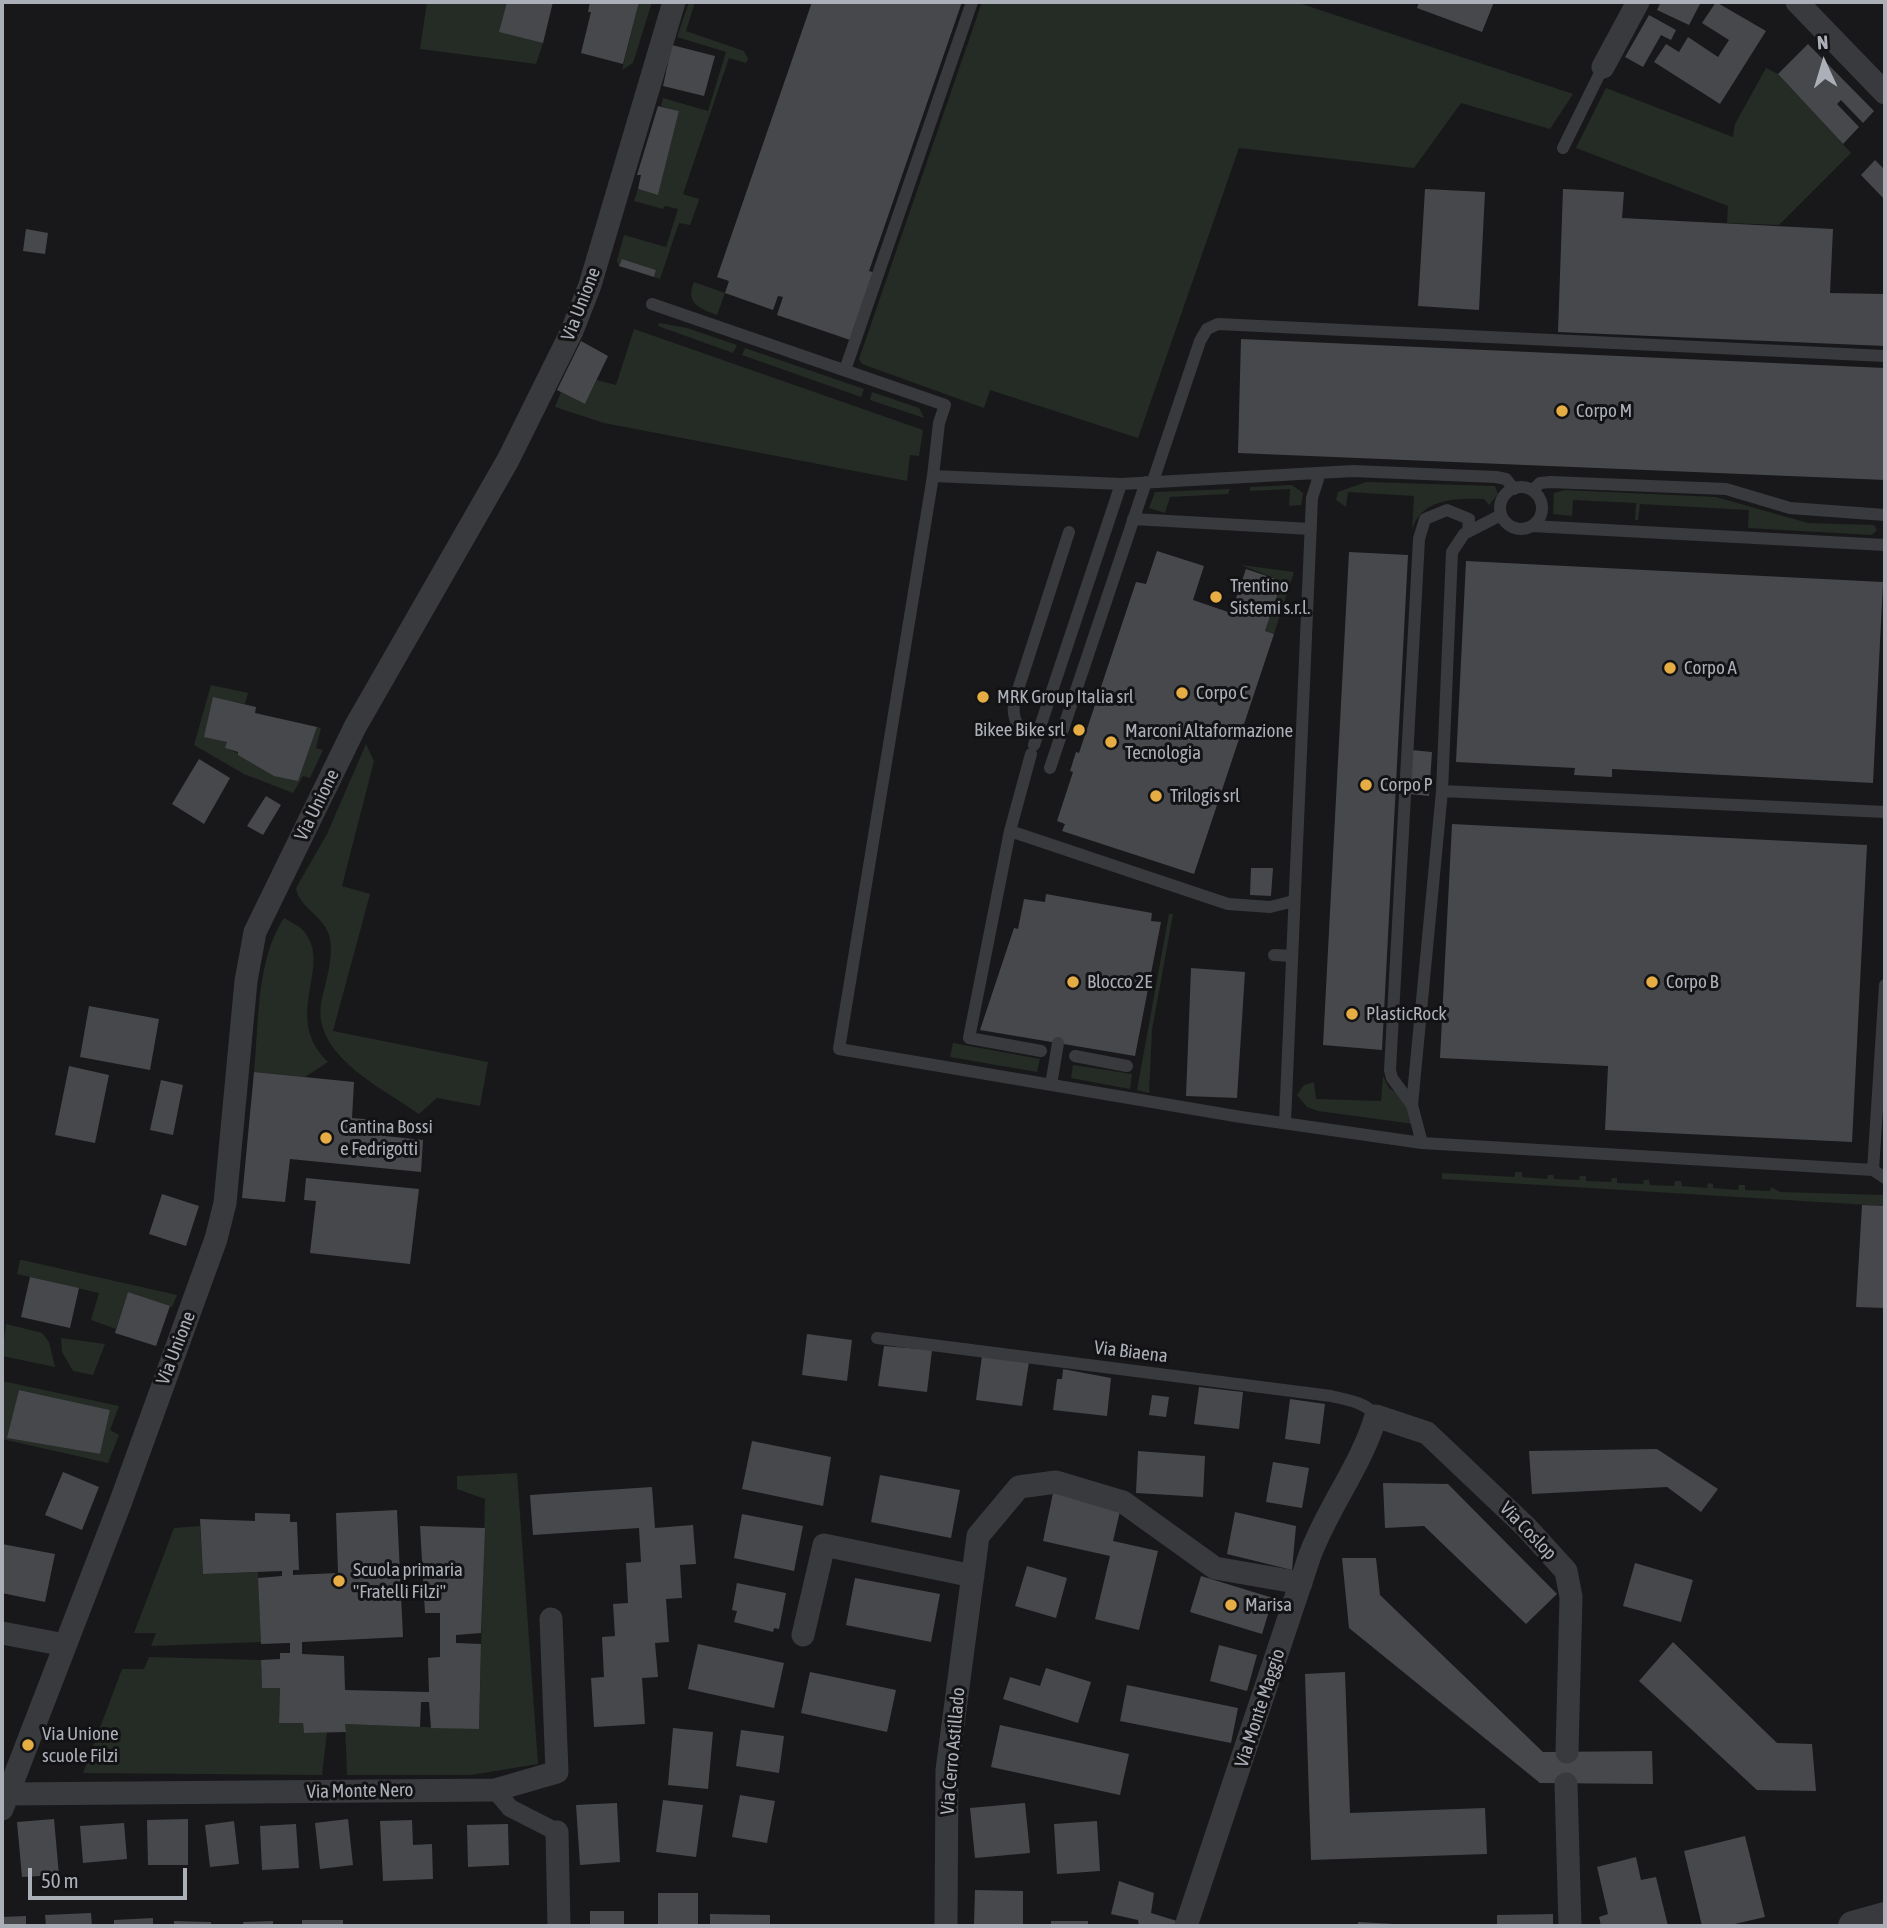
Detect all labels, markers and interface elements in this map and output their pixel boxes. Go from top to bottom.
north arrow [1789,28,1859,98]
text: N [1816,31,1829,53]
street label: Via Unione [557,264,605,344]
place label: Corpo M [1576,400,1632,422]
marker: Corpo M [1554,403,1570,419]
place label: Trentino Sistemi s.r.l. [1230,575,1310,619]
marker: Trentino Sistemi s.r.l. [1208,589,1224,605]
place label: Corpo A [1684,657,1737,679]
marker: Corpo A [1662,660,1678,676]
place label: Corpo C [1196,682,1248,704]
marker: Corpo C [1174,685,1190,701]
place label: MRK Group Italia srl [997,686,1134,708]
marker: MRK Group Italia srl [975,689,991,705]
place label: Bikee Bike srl [974,719,1065,741]
place label: Marconi Altaformazione Tecnologia [1125,720,1293,764]
marker: Bikee Bike srl [1071,722,1087,738]
marker: Marconi Altaformazione Tecnologia [1103,734,1119,750]
street label: Via Unione [290,766,344,844]
place label: Corpo P [1380,774,1433,796]
marker: Corpo P [1358,777,1374,793]
place label: Trilogis srl [1170,785,1240,807]
marker: Trilogis srl [1148,788,1164,804]
place label: Blocco 2E [1087,971,1152,993]
place label: Corpo B [1666,971,1719,993]
marker: Blocco 2E [1065,974,1081,990]
marker: Corpo B [1644,974,1660,990]
place label: PlasticRock [1366,1003,1447,1025]
marker: PlasticRock [1344,1006,1360,1022]
place label: Cantina Bossi e Fedrigotti [340,1116,433,1160]
marker: Cantina Bossi e Fedrigotti [318,1130,334,1146]
street label: Via Unione [152,1308,200,1388]
street label: Via Biaena [1093,1336,1169,1368]
street label: Via Coslop [1495,1497,1561,1565]
place label: Scuola primaria "Fratelli Filzi" [353,1559,463,1603]
marker: Scuola primaria "Fratelli Filzi" [331,1573,347,1589]
place label: Marisa [1245,1594,1292,1616]
marker: Marisa [1223,1597,1239,1613]
street label: Via Monte Maggio [1230,1646,1290,1770]
street label: Via Cerro Astillado [936,1686,970,1816]
place label: Via Unione scuole Filzi [42,1723,119,1767]
marker: Via Unione scuole Filzi [20,1737,36,1753]
street label: Via Monte Nero [306,1779,414,1803]
scale bar [32,1854,191,1898]
text: 50 m [41,1868,79,1892]

